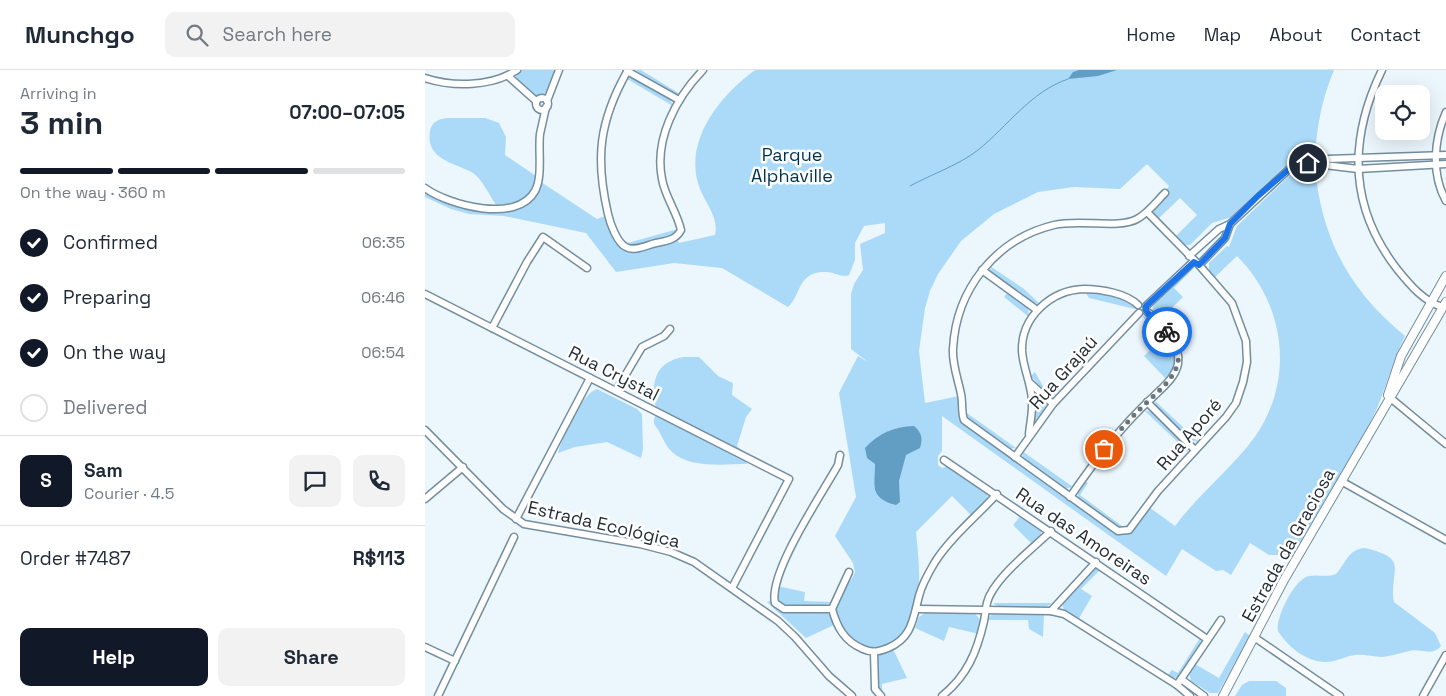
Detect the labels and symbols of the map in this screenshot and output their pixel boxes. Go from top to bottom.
pin [1287,142,1329,184]
park label: Parque Alphaville [751,143,833,187]
courier [1142,307,1192,357]
street label: Rua Grajaú [1024,330,1102,414]
street label: Rua Crystal [565,340,663,406]
street label: Rua Aporé [1151,393,1227,475]
pin [1083,428,1125,470]
street label: Estrada da Graciosa [1236,464,1340,626]
street label: Rua das Amoreiras [1012,482,1156,590]
street label: Estrada Ecológica [526,495,682,553]

